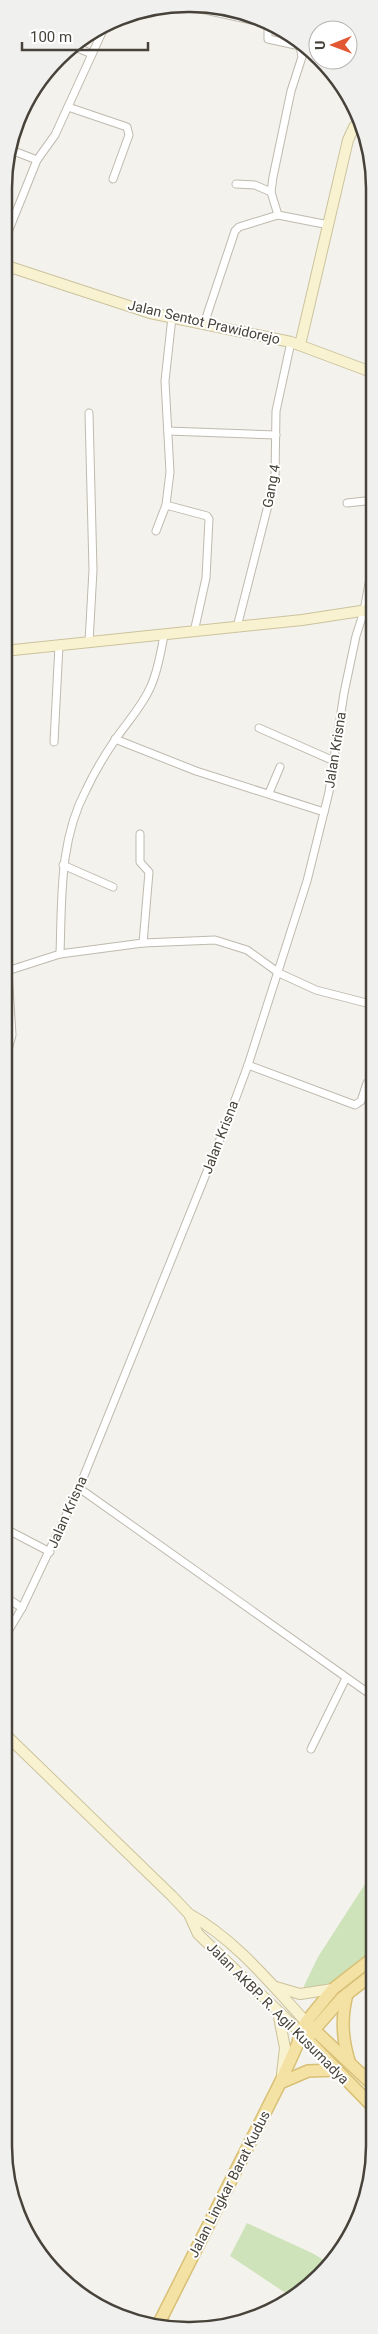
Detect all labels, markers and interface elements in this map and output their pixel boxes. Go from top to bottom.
scale bar [22,20,149,52]
north arrow [308,20,358,70]
text: 100 m [30,28,72,46]
text: U [312,40,328,50]
street label: Jalan Sentot Prawidorejo [126,297,282,347]
street label: Gang 4 [259,463,283,509]
street label: Jalan Krisna [321,711,349,789]
street label: Jalan Krisna [199,1098,241,1176]
street label: Jalan Krisna [44,1474,90,1550]
street label: Jalan AKBP. R. Agil Kusumadya [204,1939,352,2087]
street label: Jalan Lingkar Barat Kudus [185,2108,273,2260]

